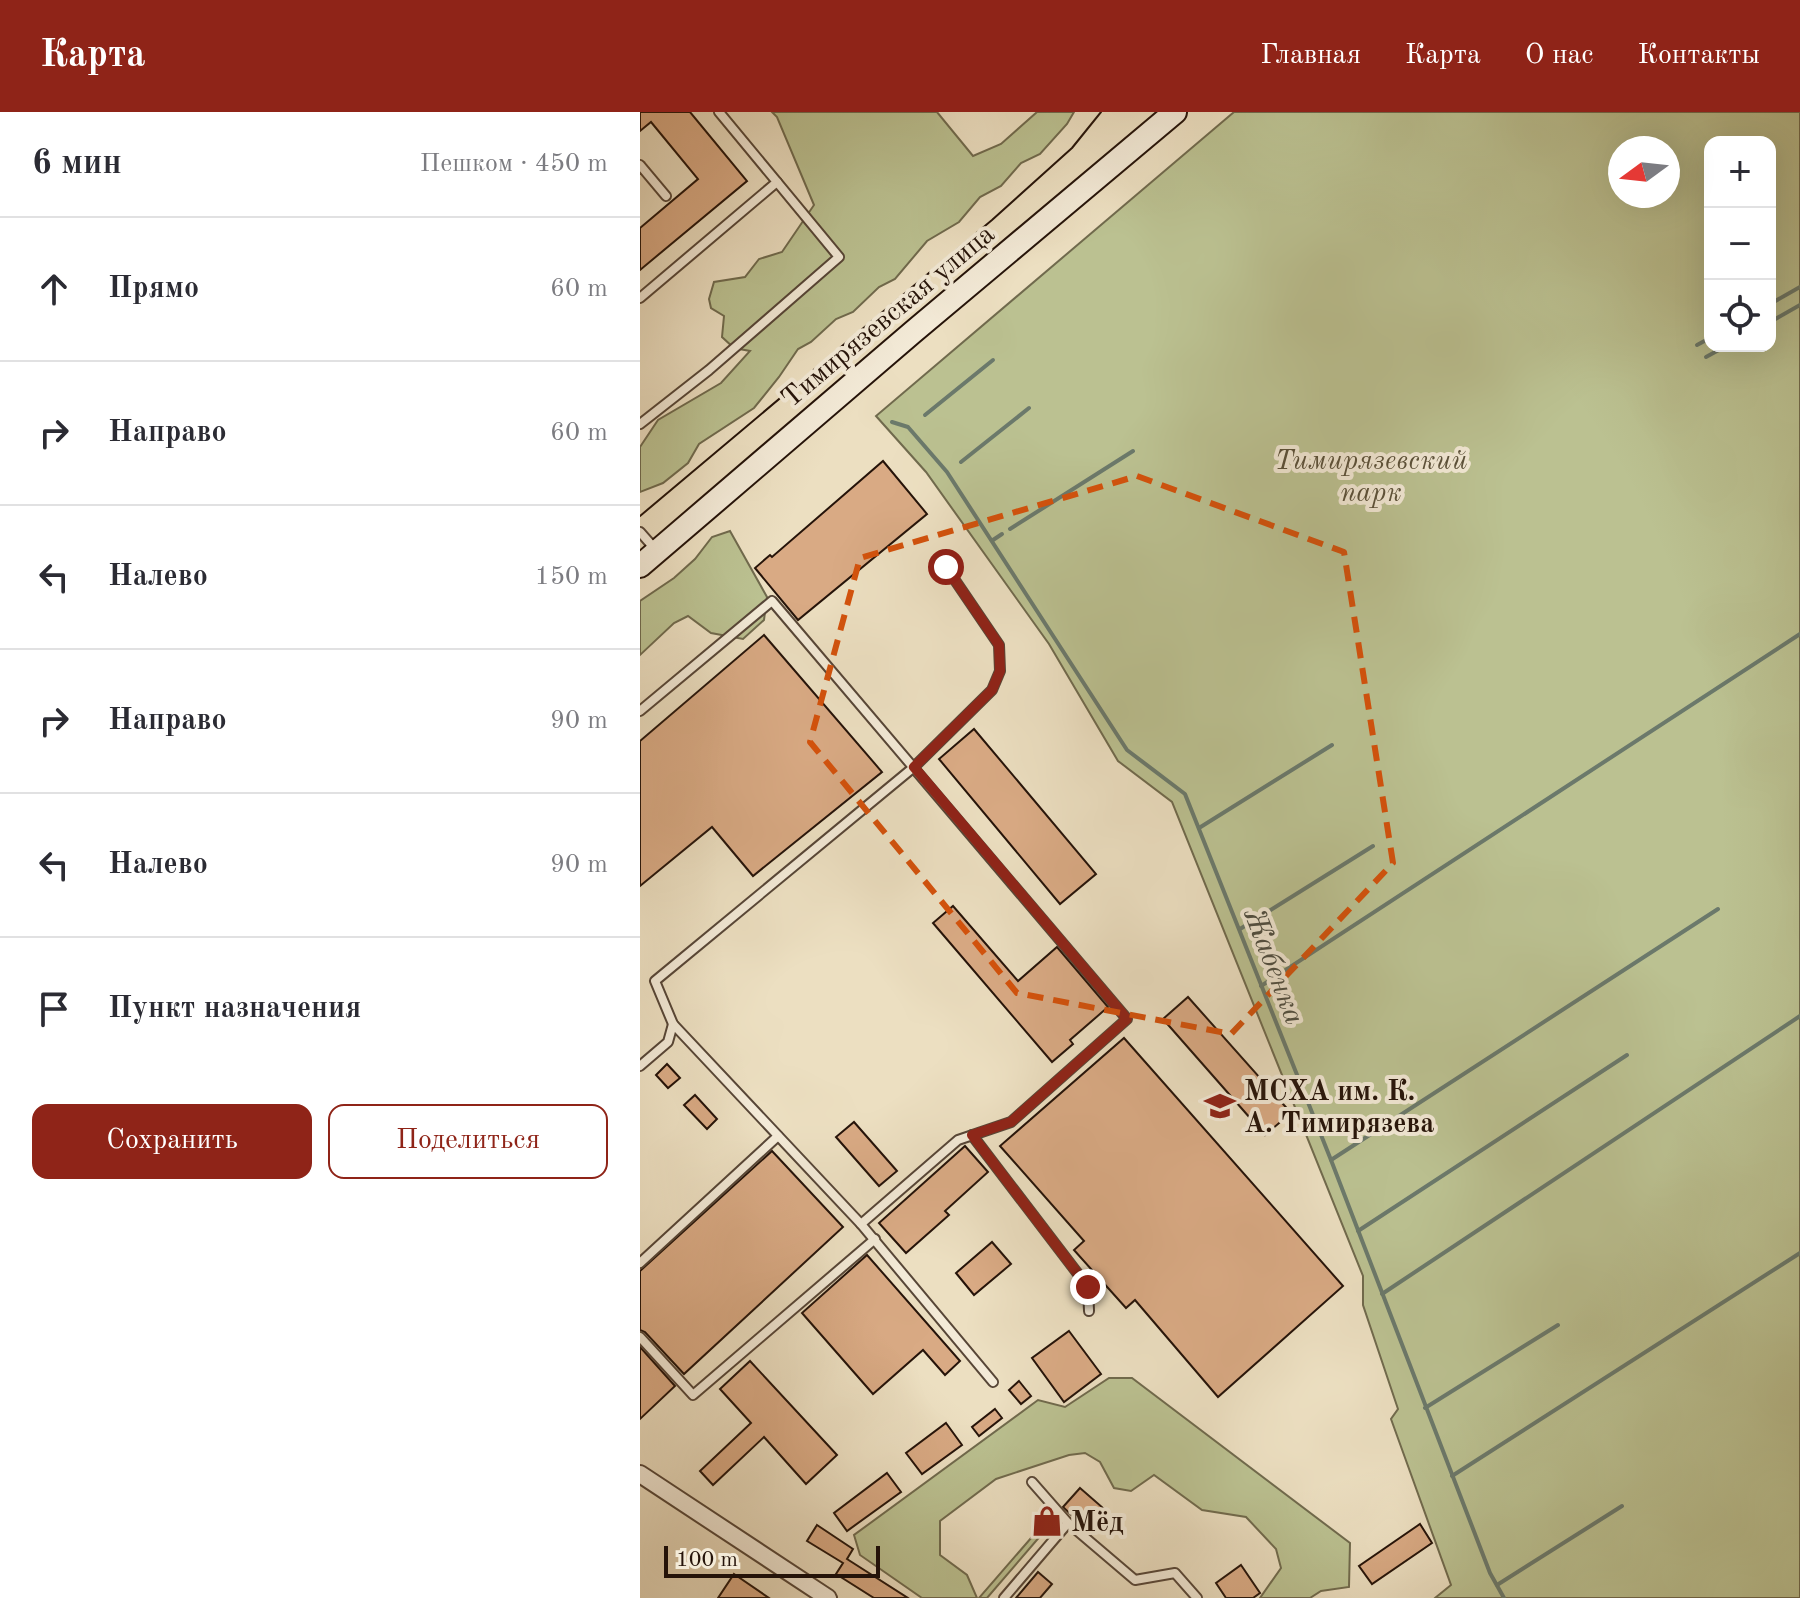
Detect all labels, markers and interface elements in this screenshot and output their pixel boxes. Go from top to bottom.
text: Карта [40,37,146,75]
text: Главная [1260,42,1361,70]
text: Карта [1405,42,1481,70]
text: О нас [1525,42,1594,70]
text: Контакты [1638,42,1760,70]
north arrow [1608,136,1680,208]
map controls [1704,136,1776,352]
button: + [1704,136,1776,208]
text: 6 мин [32,147,122,181]
text: Пешком · 450 m [420,151,608,177]
button: − [1704,208,1776,280]
street label: Тимирязевская улица [777,220,1001,414]
icon: ahead [32,267,76,311]
text: Прямо [108,274,199,304]
text: 60 m [550,276,608,302]
button: locate [1704,280,1776,352]
icon: right [32,411,76,455]
text: Направо [108,418,227,448]
text: 60 m [550,420,608,446]
park label: Тимирязевский парк [1274,448,1468,508]
route start [928,549,964,585]
icon: left [32,555,76,599]
text: Налево [108,562,208,592]
text: 150 m [535,564,608,590]
icon: right [32,699,76,743]
text: Направо [108,706,227,736]
text: 90 m [550,708,608,734]
icon: left [32,843,76,887]
text: Налево [108,850,208,880]
text: 90 m [550,852,608,878]
water label: Жабенка [1237,904,1309,1029]
icon: arrive [32,987,76,1031]
text: Пункт назначения [108,994,361,1024]
place label: МСХА им. К. А. Тимирязева [1244,1078,1435,1139]
school or university icon: МСХА им. К. А. Тимирязева [1203,1089,1237,1123]
button: Сохранить [32,1104,312,1179]
button: Поделиться [328,1104,608,1179]
route end [1070,1269,1106,1305]
shop icon: Мёд [1030,1504,1064,1538]
place label: Мёд [1071,1510,1124,1538]
scale bar [664,1542,880,1578]
text: 100 m [676,1549,738,1571]

